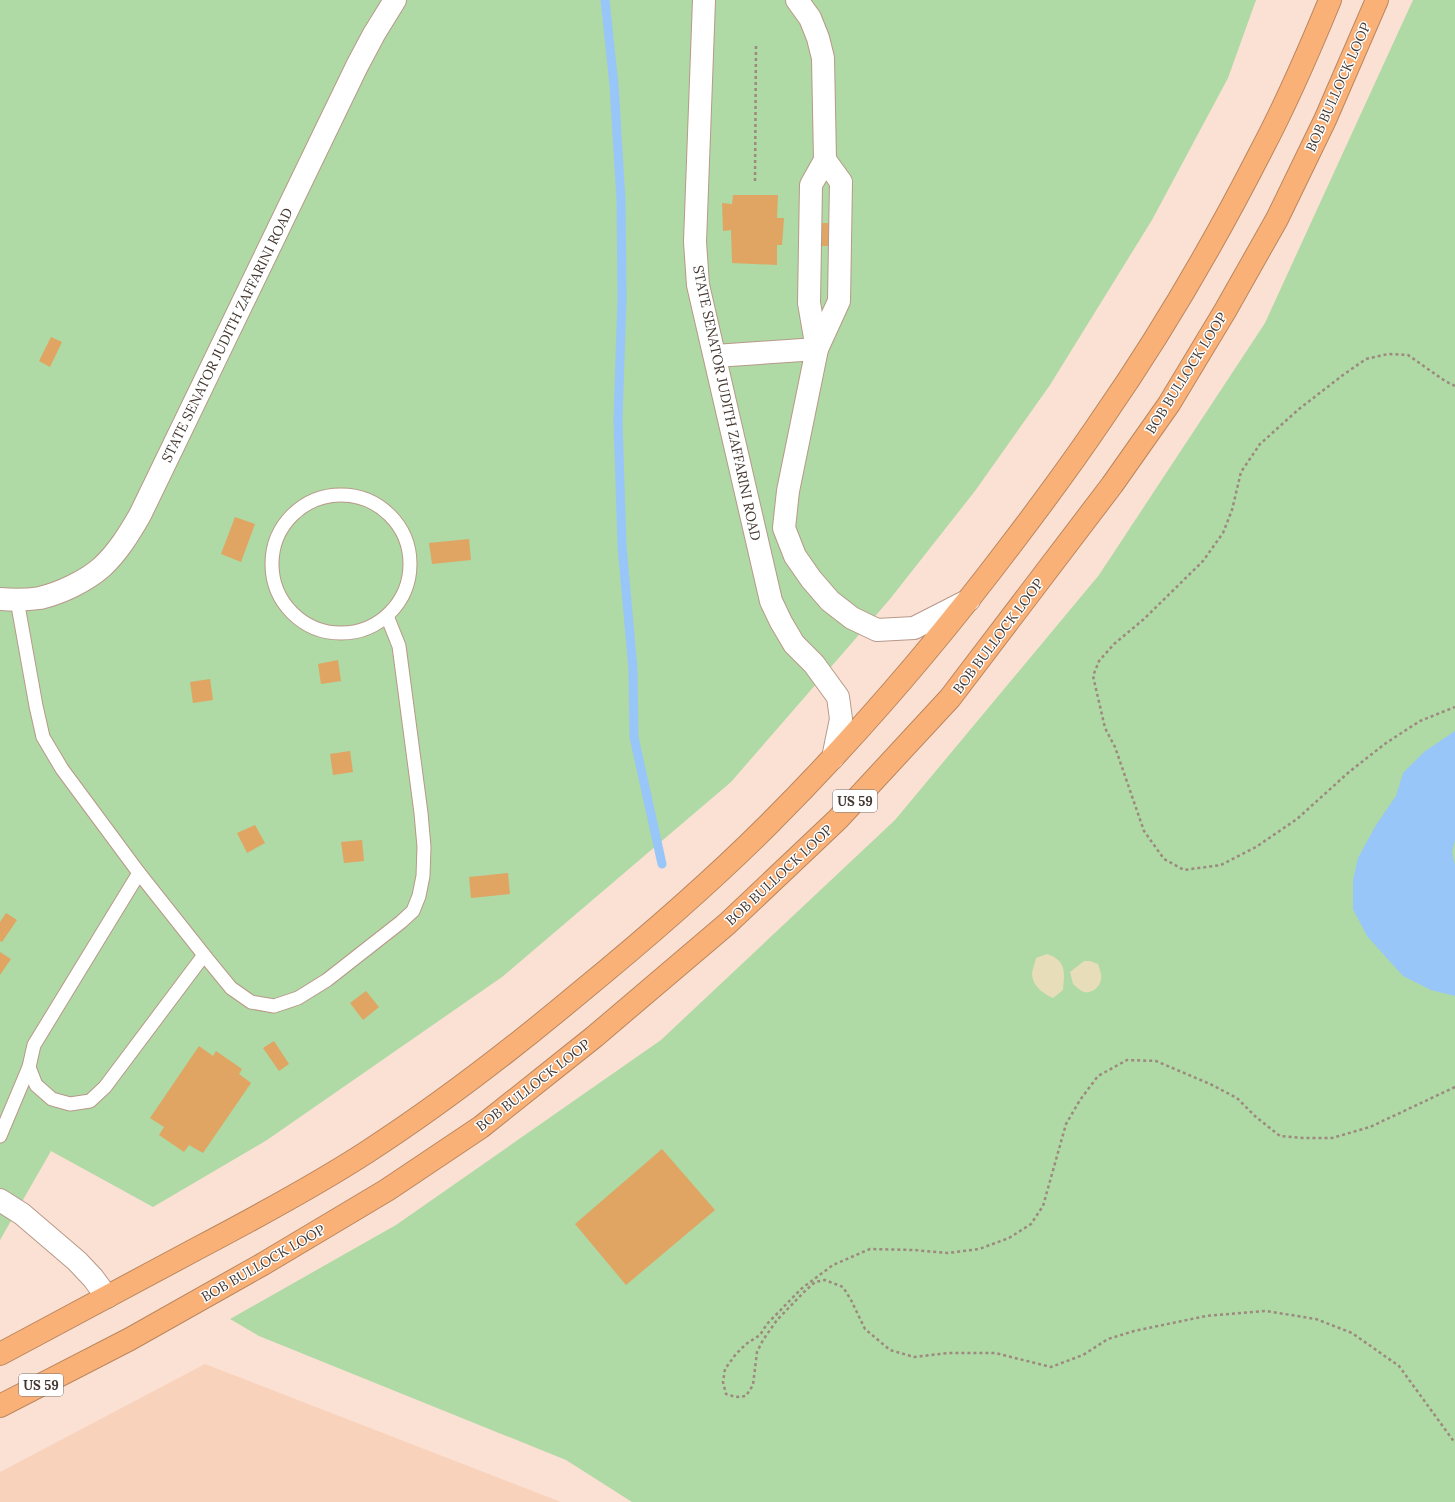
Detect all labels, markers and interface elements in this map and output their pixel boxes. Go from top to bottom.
street label: BOB BULLOCK LOOP [1301,19,1375,154]
street label: STATE SENATOR JUDITH ZAFFARINI ROAD [157,205,297,465]
street label: STATE SENATOR JUDITH ZAFFARINI ROAD [689,264,765,542]
street label: BOB BULLOCK LOOP [1141,309,1231,437]
street label: BOB BULLOCK LOOP [949,574,1048,697]
road number: US 59 [833,790,877,812]
street label: BOB BULLOCK LOOP [722,820,837,929]
street label: BOB BULLOCK LOOP [472,1035,594,1135]
street label: BOB BULLOCK LOOP [198,1220,328,1306]
road number: US 59 [19,1374,63,1396]

